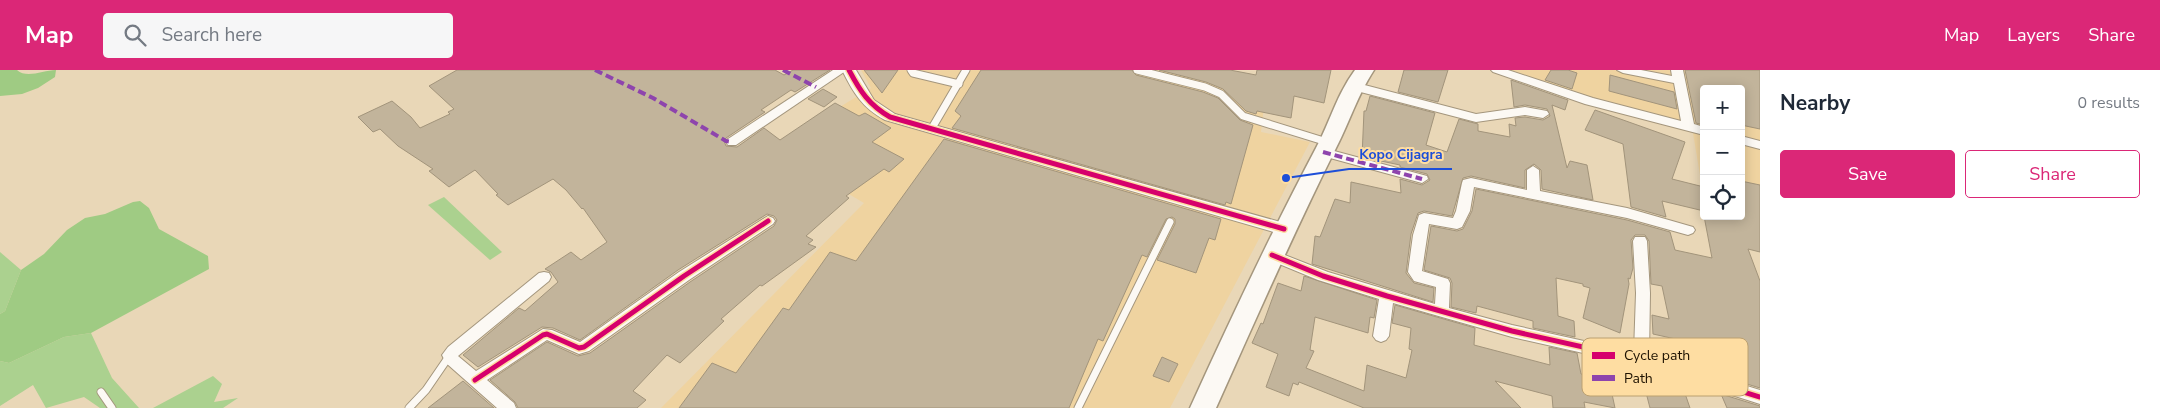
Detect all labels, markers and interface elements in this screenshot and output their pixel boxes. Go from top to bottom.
search box [103,13,453,58]
text: Map [25,19,73,51]
icon: search [121,21,149,49]
text: Search here [161,22,262,48]
text: Map [1944,23,1979,47]
text: Layers [2007,23,2060,47]
text: Share [2088,23,2135,47]
map controls [1700,85,1745,220]
button: + [1700,85,1745,130]
text: Nearby [1780,89,1850,117]
text: 0 results [2078,92,2140,114]
button: − [1700,130,1745,175]
callout: Kopo Cijagra [1349,140,1452,169]
text: Kopo Cijagra [1359,145,1443,164]
button: Save [1780,150,1955,198]
button: Share [1965,150,2140,198]
button: locate [1700,175,1745,220]
legend [1582,338,1748,396]
text: Cycle path [1624,346,1690,365]
text: Path [1624,369,1653,388]

